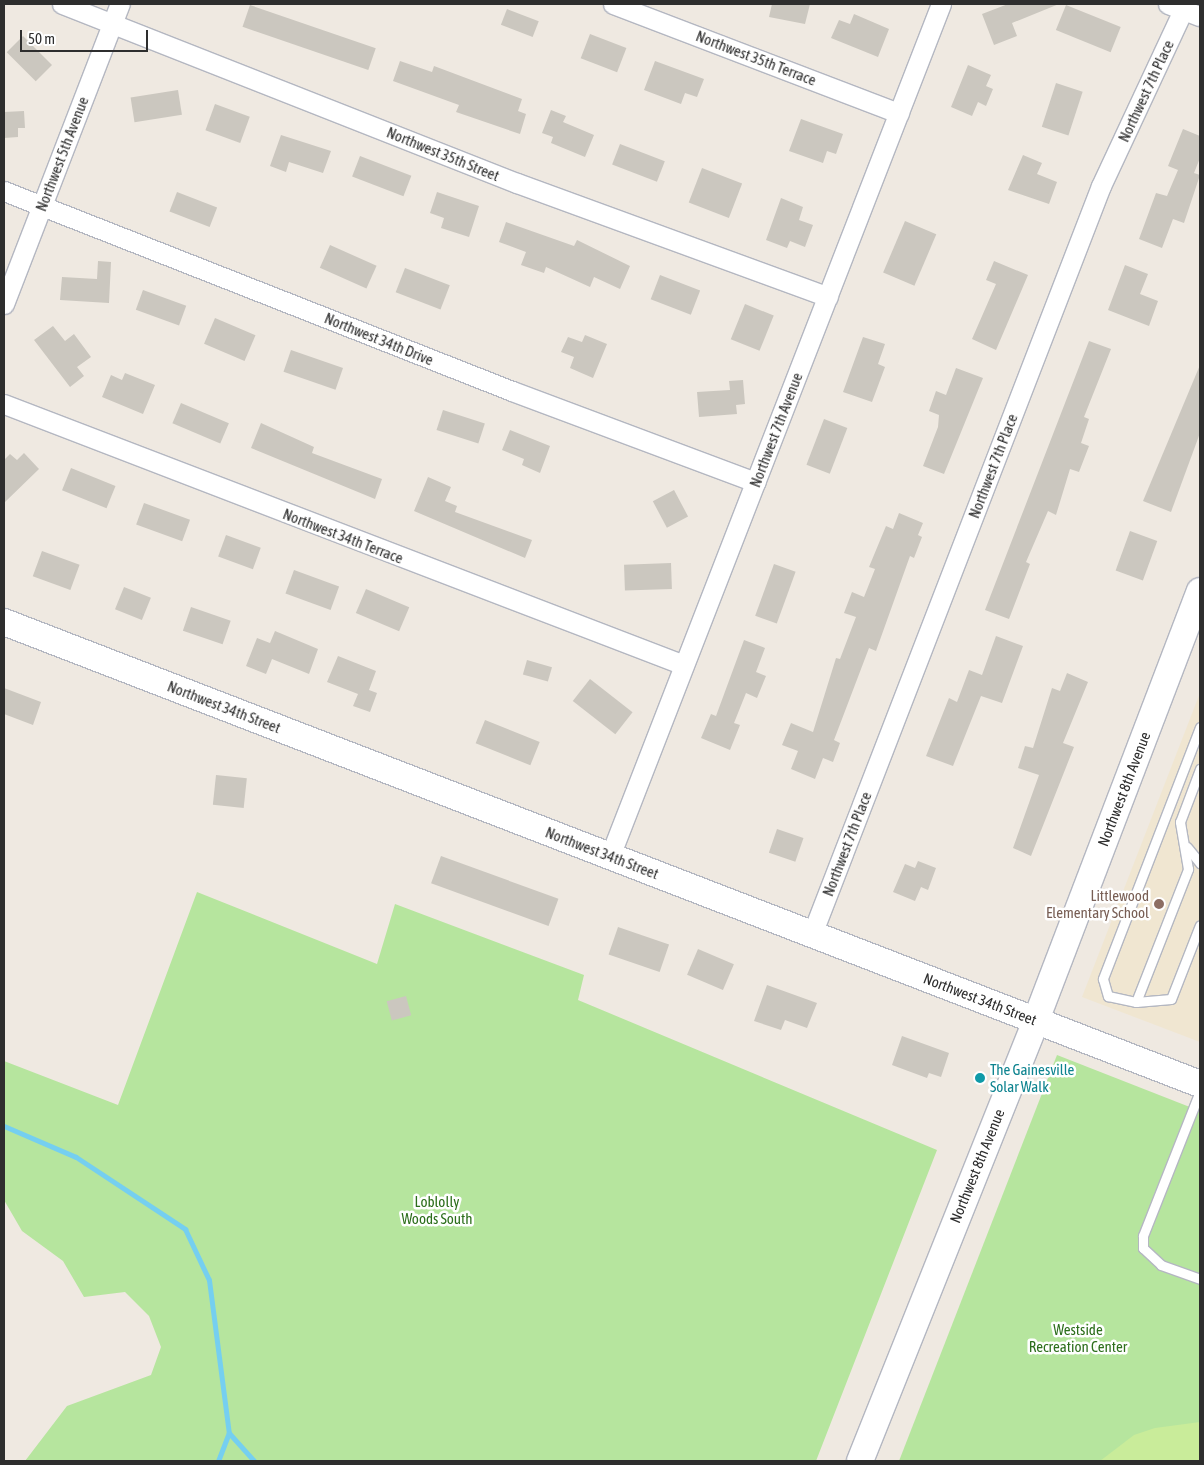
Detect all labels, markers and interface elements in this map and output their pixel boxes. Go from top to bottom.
scale bar [22,20,150,52]
street label: Northwest 35th Terrace [693,27,819,89]
text: 50 m [28,30,55,47]
street label: Northwest 7th Place [1115,37,1177,145]
street label: Northwest 5th Avenue [32,94,92,214]
street label: Northwest 35th Street [384,123,502,185]
street label: Northwest 34th Drive [322,309,436,369]
street label: Northwest 7th Avenue [746,370,806,490]
street label: Northwest 7th Place [965,411,1021,521]
street label: Northwest 34th Terrace [280,505,406,567]
street label: Northwest 34th Street [165,677,283,737]
street label: Northwest 8th Avenue [1094,729,1154,849]
street label: Northwest 7th Place [819,789,875,899]
street label: Northwest 34th Street [543,823,661,883]
place label: Littlewood Elementary School [1046,886,1149,921]
marker: Littlewood Elementary School [1153,898,1165,910]
street label: Northwest 34th Street [921,969,1039,1029]
place label: The Gainesville Solar Walk [990,1060,1074,1095]
marker: The Gainesville Solar Walk [974,1072,986,1084]
street label: Northwest 8th Avenue [946,1106,1008,1226]
park label: Loblolly Woods South [401,1192,473,1227]
park label: Westside Recreation Center [1029,1320,1127,1355]

